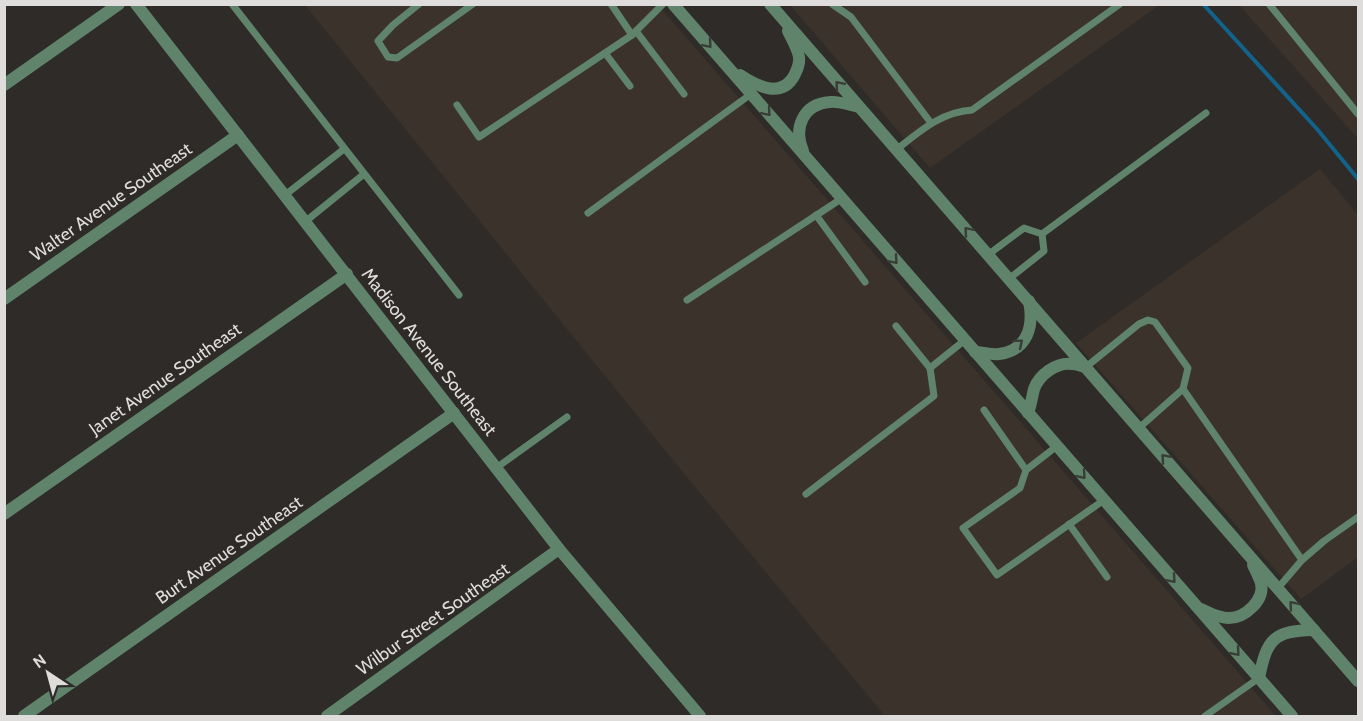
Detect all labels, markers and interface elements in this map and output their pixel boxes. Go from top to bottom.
one-way arrow [701,37,712,48]
one-way arrow [836,81,847,92]
one-way arrow [760,105,771,116]
street label: Walter Avenue Southeast [26,138,196,266]
one-way arrow [964,227,975,238]
one-way arrow [887,253,898,264]
street label: Madison Avenue Southeast [357,264,501,440]
street label: Janet Avenue Southeast [84,318,245,440]
one-way arrow [1012,339,1023,350]
one-way arrow [1161,454,1172,465]
one-way arrow [1075,468,1086,479]
street label: Burt Avenue Southeast [151,491,307,609]
street label: Wilbur Street Southeast [352,558,514,680]
one-way arrow [1165,572,1176,582]
one-way arrow [1289,601,1300,612]
north arrow [18,643,78,703]
one-way arrow [1229,645,1240,655]
text: N [29,650,50,672]

